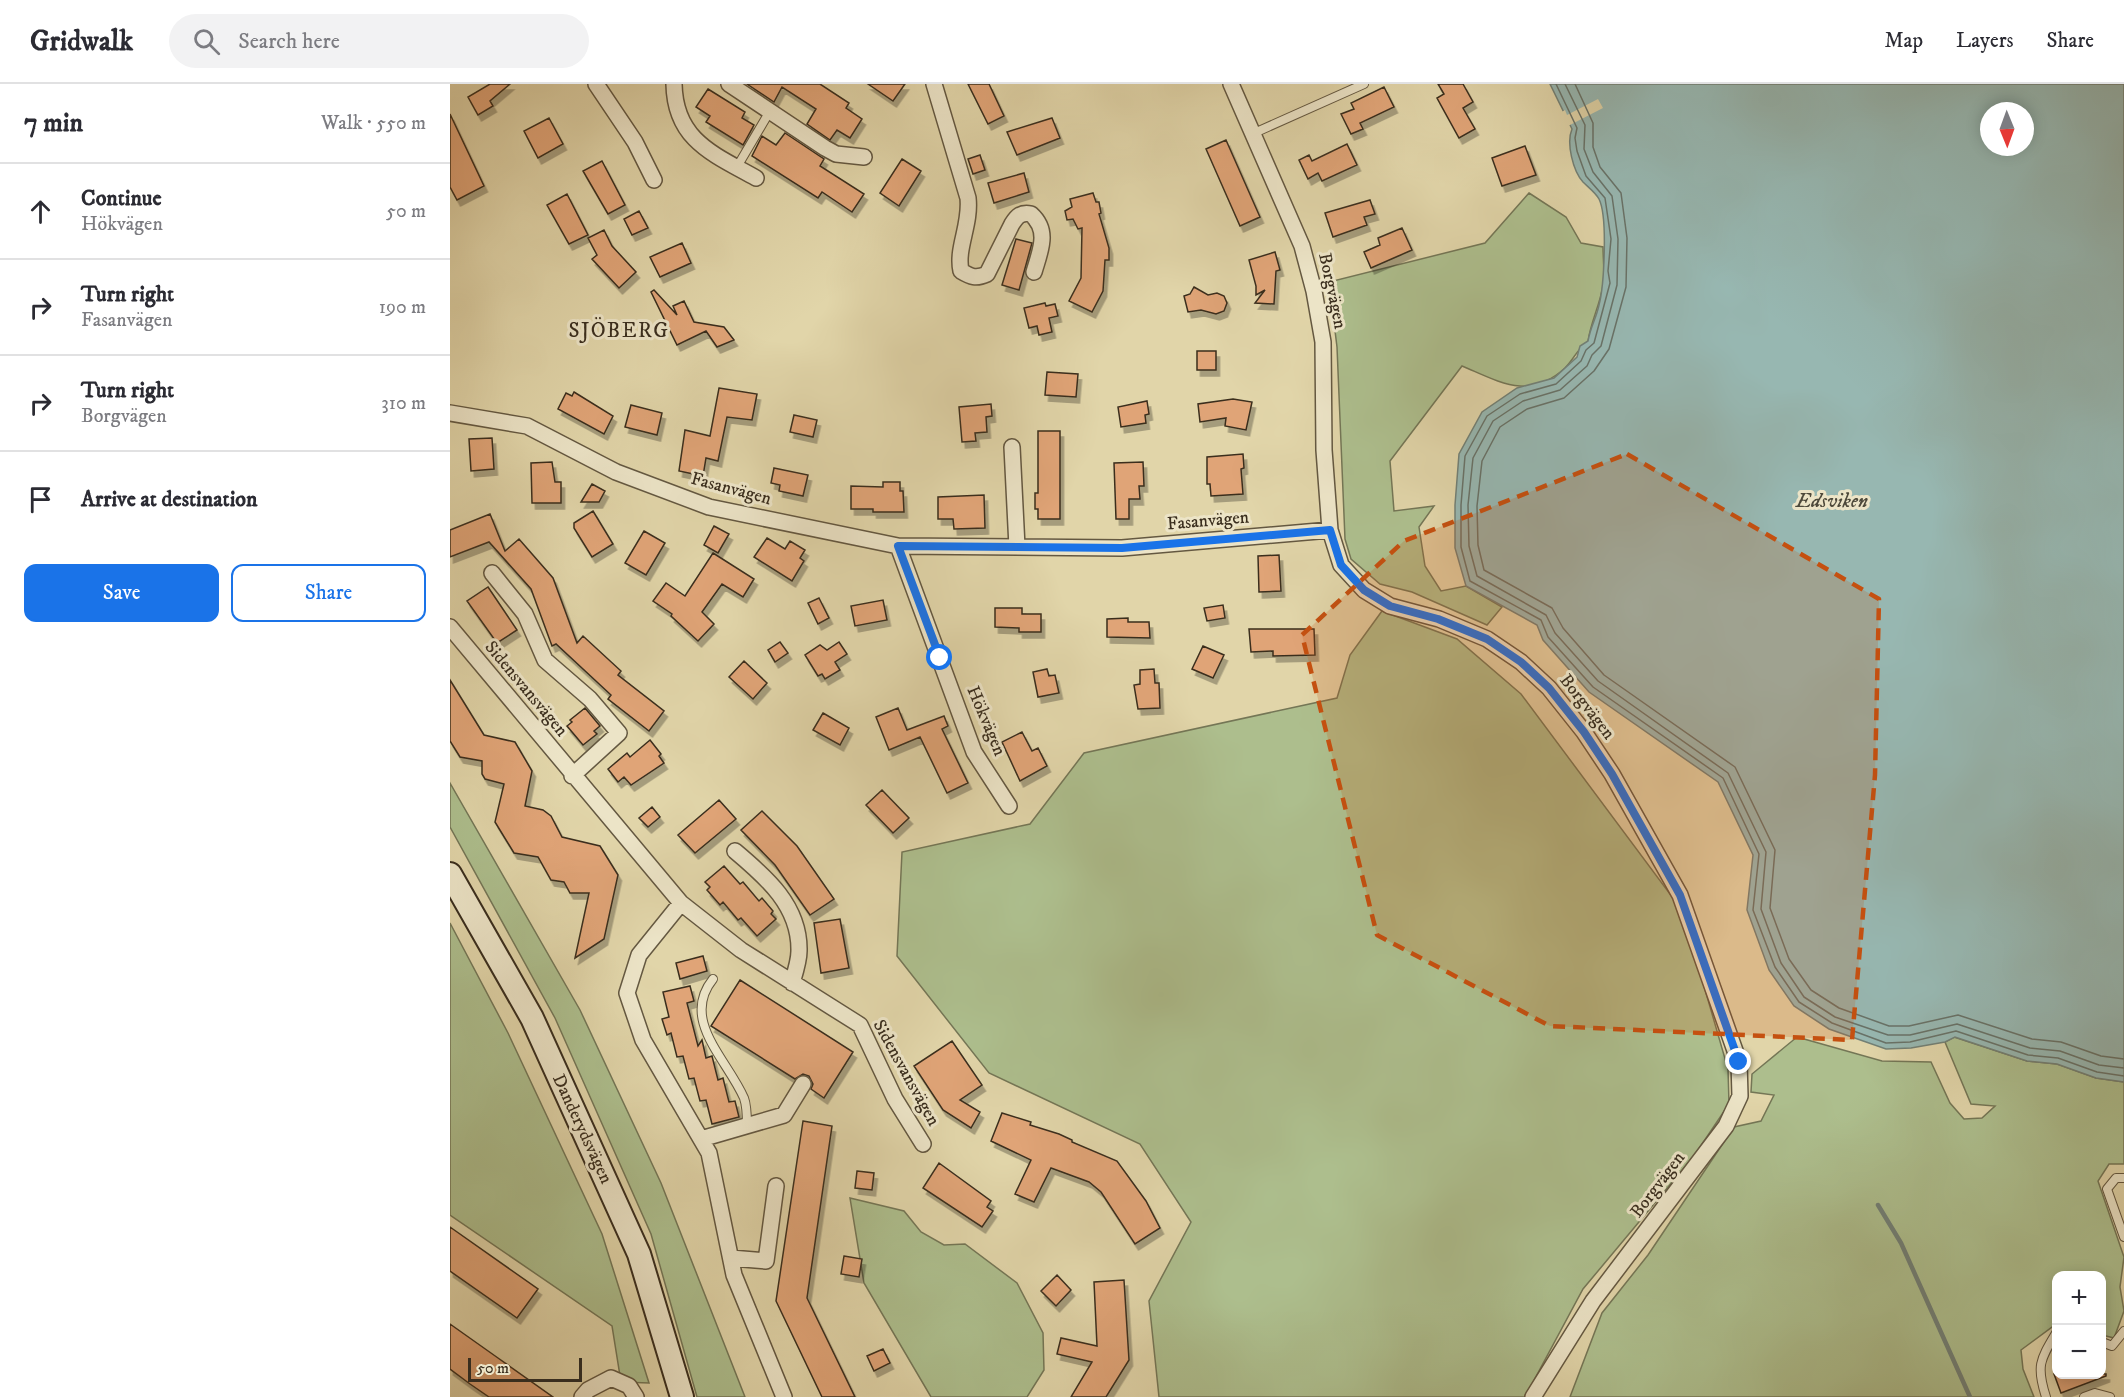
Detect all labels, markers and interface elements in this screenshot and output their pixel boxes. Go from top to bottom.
search box [169,14,589,68]
text: Gridwalk [30,24,133,59]
icon: search [190,25,223,58]
text: Search here [238,28,340,55]
text: Map [1884,28,1923,54]
text: Layers [1956,28,2014,54]
text: Share [2047,28,2094,54]
north arrow [1980,102,2034,156]
text: 7 min [24,107,83,140]
text: Walk · 550 m [321,111,426,136]
text: Continue [81,185,162,212]
icon: ahead [24,195,57,228]
text: 50 m [386,199,426,224]
text: Hökvägen [81,212,163,237]
street label: Borgvägen [1313,251,1351,332]
text: Turn right [81,281,174,308]
icon: right [24,291,57,324]
text: 190 m [379,295,426,320]
text: Fasanvägen [81,308,172,333]
district label: SJÖBERG [569,317,670,344]
text: Turn right [81,377,174,404]
icon: right [24,387,57,420]
text: 310 m [381,391,426,416]
text: Borgvägen [81,404,167,429]
street label: Fasanvägen [688,468,774,510]
icon: arrive [24,483,57,516]
text: Arrive at destination [81,486,258,513]
water label: Edsviken [1795,489,1868,514]
street label: Fasanvägen [1166,506,1251,536]
button: Save [24,564,219,622]
button: Share [231,564,426,622]
street label: Sidensvansvägen [480,637,573,742]
route start [926,644,952,670]
street label: Borgvägen [1555,670,1620,745]
street label: Hökvägen [961,683,1011,760]
street label: Sidensvansvägen [868,1016,945,1131]
route end [1725,1048,1751,1074]
street label: Danderydsvägen [547,1071,617,1188]
street label: Borgvägen [1626,1147,1690,1222]
map controls [2052,1271,2106,1379]
button: + [2052,1271,2106,1325]
button: − [2052,1325,2106,1379]
scale bar [468,1355,582,1382]
text: 50 m [477,1358,509,1378]

